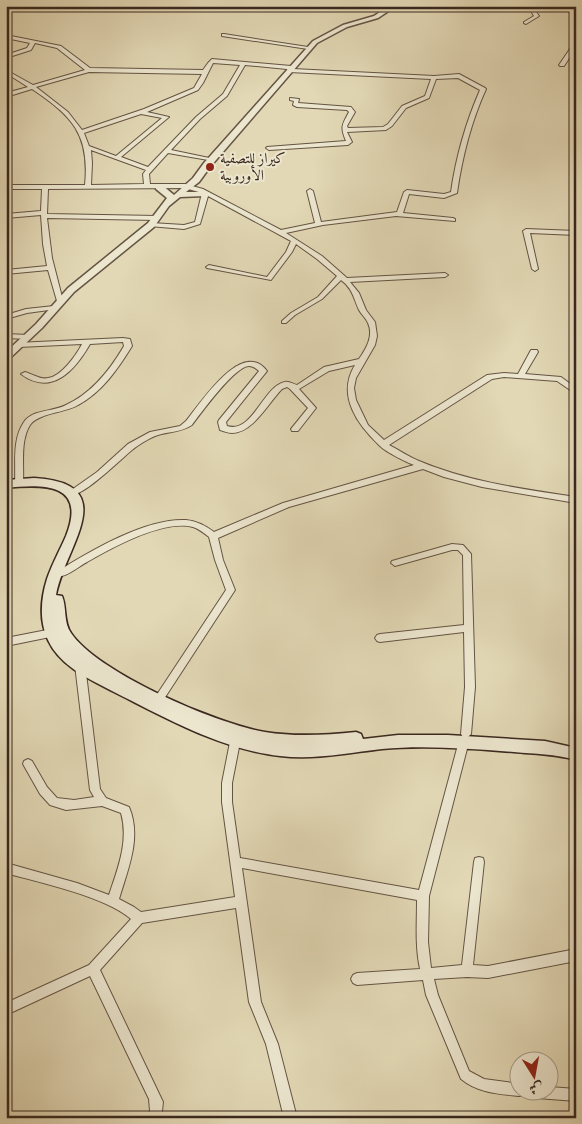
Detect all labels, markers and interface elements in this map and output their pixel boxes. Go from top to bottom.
place label: كيراز للتصفية الأوروبية [220,148,286,185]
marker: كيراز للتصفية الأوروبية [204,161,216,173]
north arrow [510,1052,560,1102]
text: ش [528,1078,545,1099]

